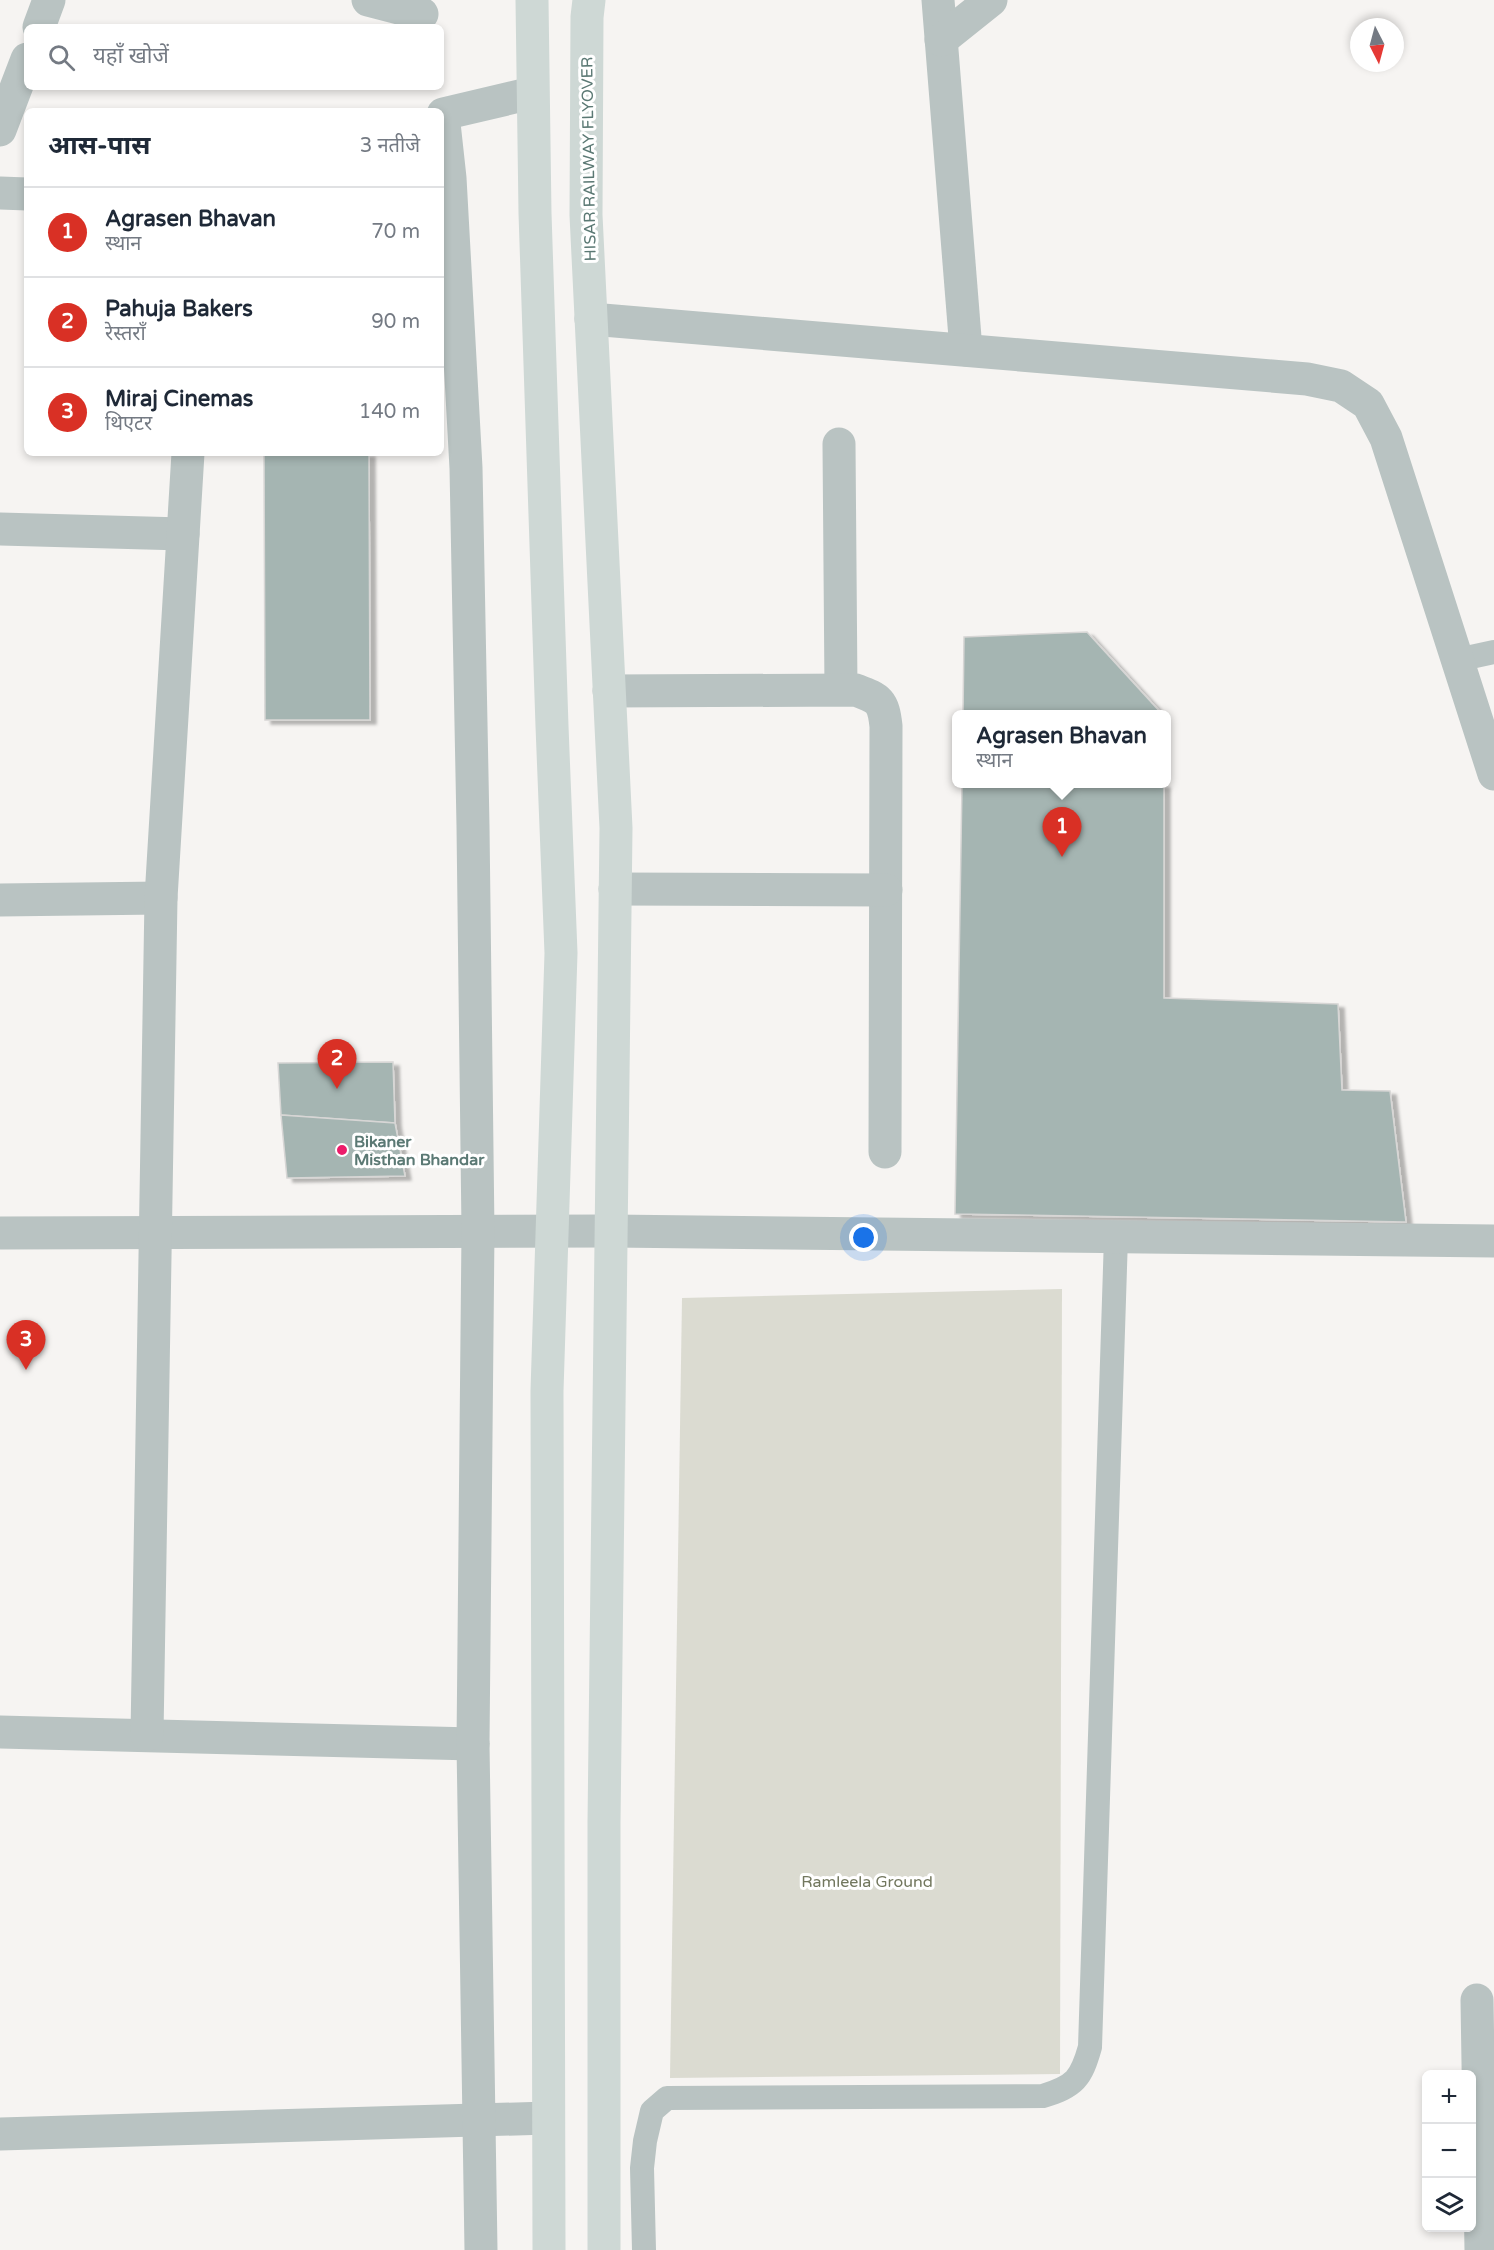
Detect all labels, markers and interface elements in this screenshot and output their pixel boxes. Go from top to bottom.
north arrow [1350,18,1404,72]
search box [24,24,444,90]
icon: search [45,41,78,74]
text: यहाँ खोजें [93,43,169,69]
street label: HISAR RAILWAY FLYOVER [577,56,601,262]
text: आस-पास [48,130,150,161]
text: 3 नतीजे [360,134,420,158]
text: Agrasen Bhavan [105,206,276,232]
text: 1 [61,220,74,244]
text: 70 m [371,220,420,244]
text: स्थान [105,232,141,256]
text: Pahuja Bakers [105,296,253,322]
text: 2 [61,310,74,334]
text: 90 m [371,310,420,334]
text: रेस्तराँ [105,322,146,346]
text: Miraj Cinemas [105,386,253,412]
text: 3 [61,400,74,424]
text: 140 m [359,400,420,424]
text: थिएटर [105,412,152,436]
popup [952,710,1171,788]
text: Agrasen Bhavan [976,723,1147,749]
text: स्थान [976,749,1013,773]
pin: 1 [1042,808,1082,857]
pin: 2 [318,1040,356,1089]
place label: Bikaner Misthan Bhandar [354,1132,485,1170]
marker: Bikaner Misthan Bhandar [335,1143,349,1157]
your location [849,1223,878,1252]
pin: 3 [6,1320,46,1370]
park label: Ramleela Ground [801,1872,933,1892]
map controls [1422,2070,1476,2232]
button: + [1422,2070,1476,2124]
button: − [1422,2124,1476,2178]
button: layers [1422,2178,1476,2232]

